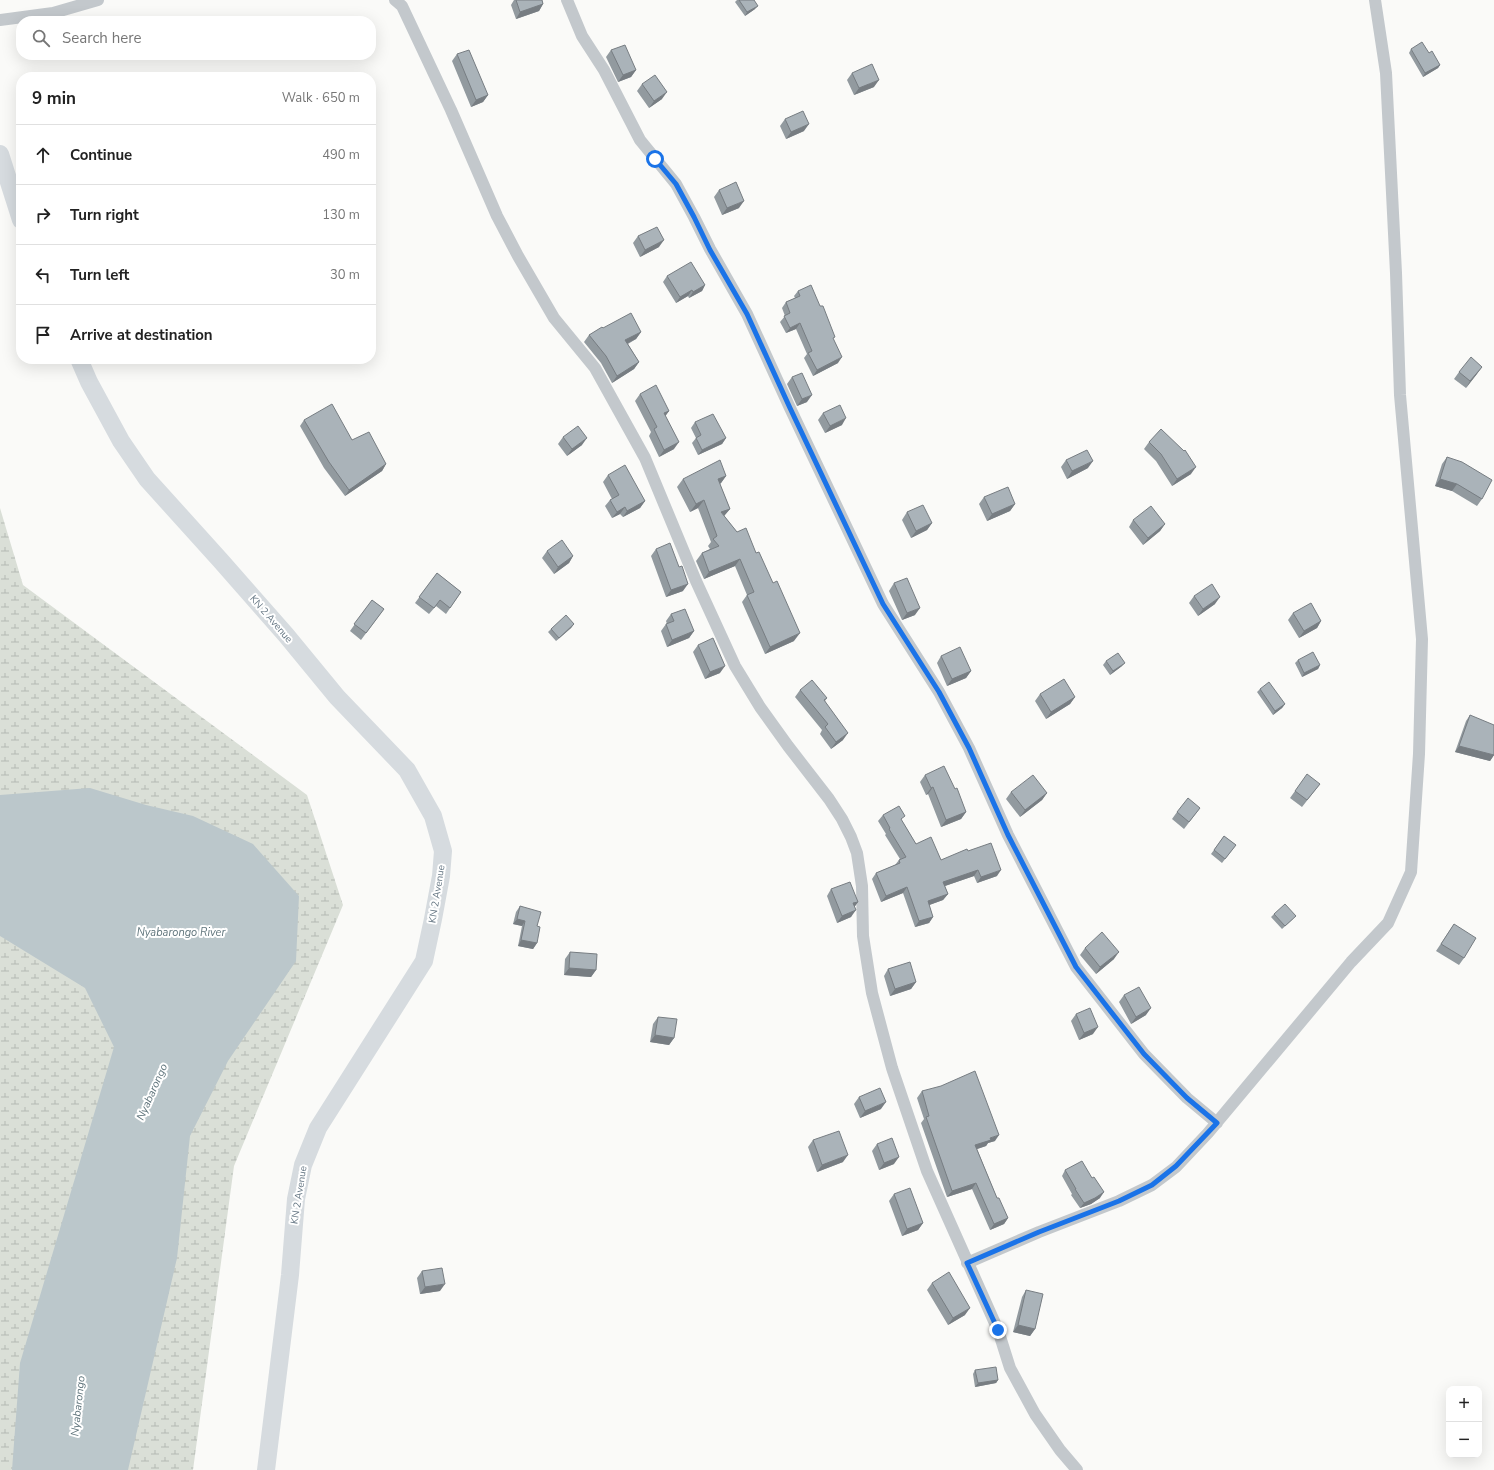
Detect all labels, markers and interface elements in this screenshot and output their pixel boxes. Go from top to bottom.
search box [16,16,376,60]
icon: search [30,27,52,49]
text: Search here [62,28,142,48]
text: 9 min [32,87,76,110]
text: Walk · 650 m [282,89,360,107]
icon: ahead [32,144,54,166]
text: Continue [70,145,132,165]
text: 490 m [322,146,360,164]
route start [646,150,664,168]
icon: right [32,204,54,226]
text: Turn right [70,205,139,225]
text: 130 m [322,206,360,224]
icon: left [32,264,54,286]
text: Turn left [70,265,129,285]
text: 30 m [330,266,360,284]
icon: arrive [32,324,54,346]
text: Arrive at destination [70,325,213,345]
street label: KN 2 Avenue [246,592,296,646]
street label: KN 2 Avenue [425,864,449,924]
water label: Nyabarongo River [137,925,226,940]
water label: Nyabarongo [133,1061,171,1123]
street label: KN 2 Avenue [287,1165,311,1225]
route end [989,1321,1007,1339]
water label: Nyabarongo [67,1375,89,1437]
map controls [1446,1386,1482,1458]
button: + [1446,1386,1482,1422]
button: − [1446,1422,1482,1458]

